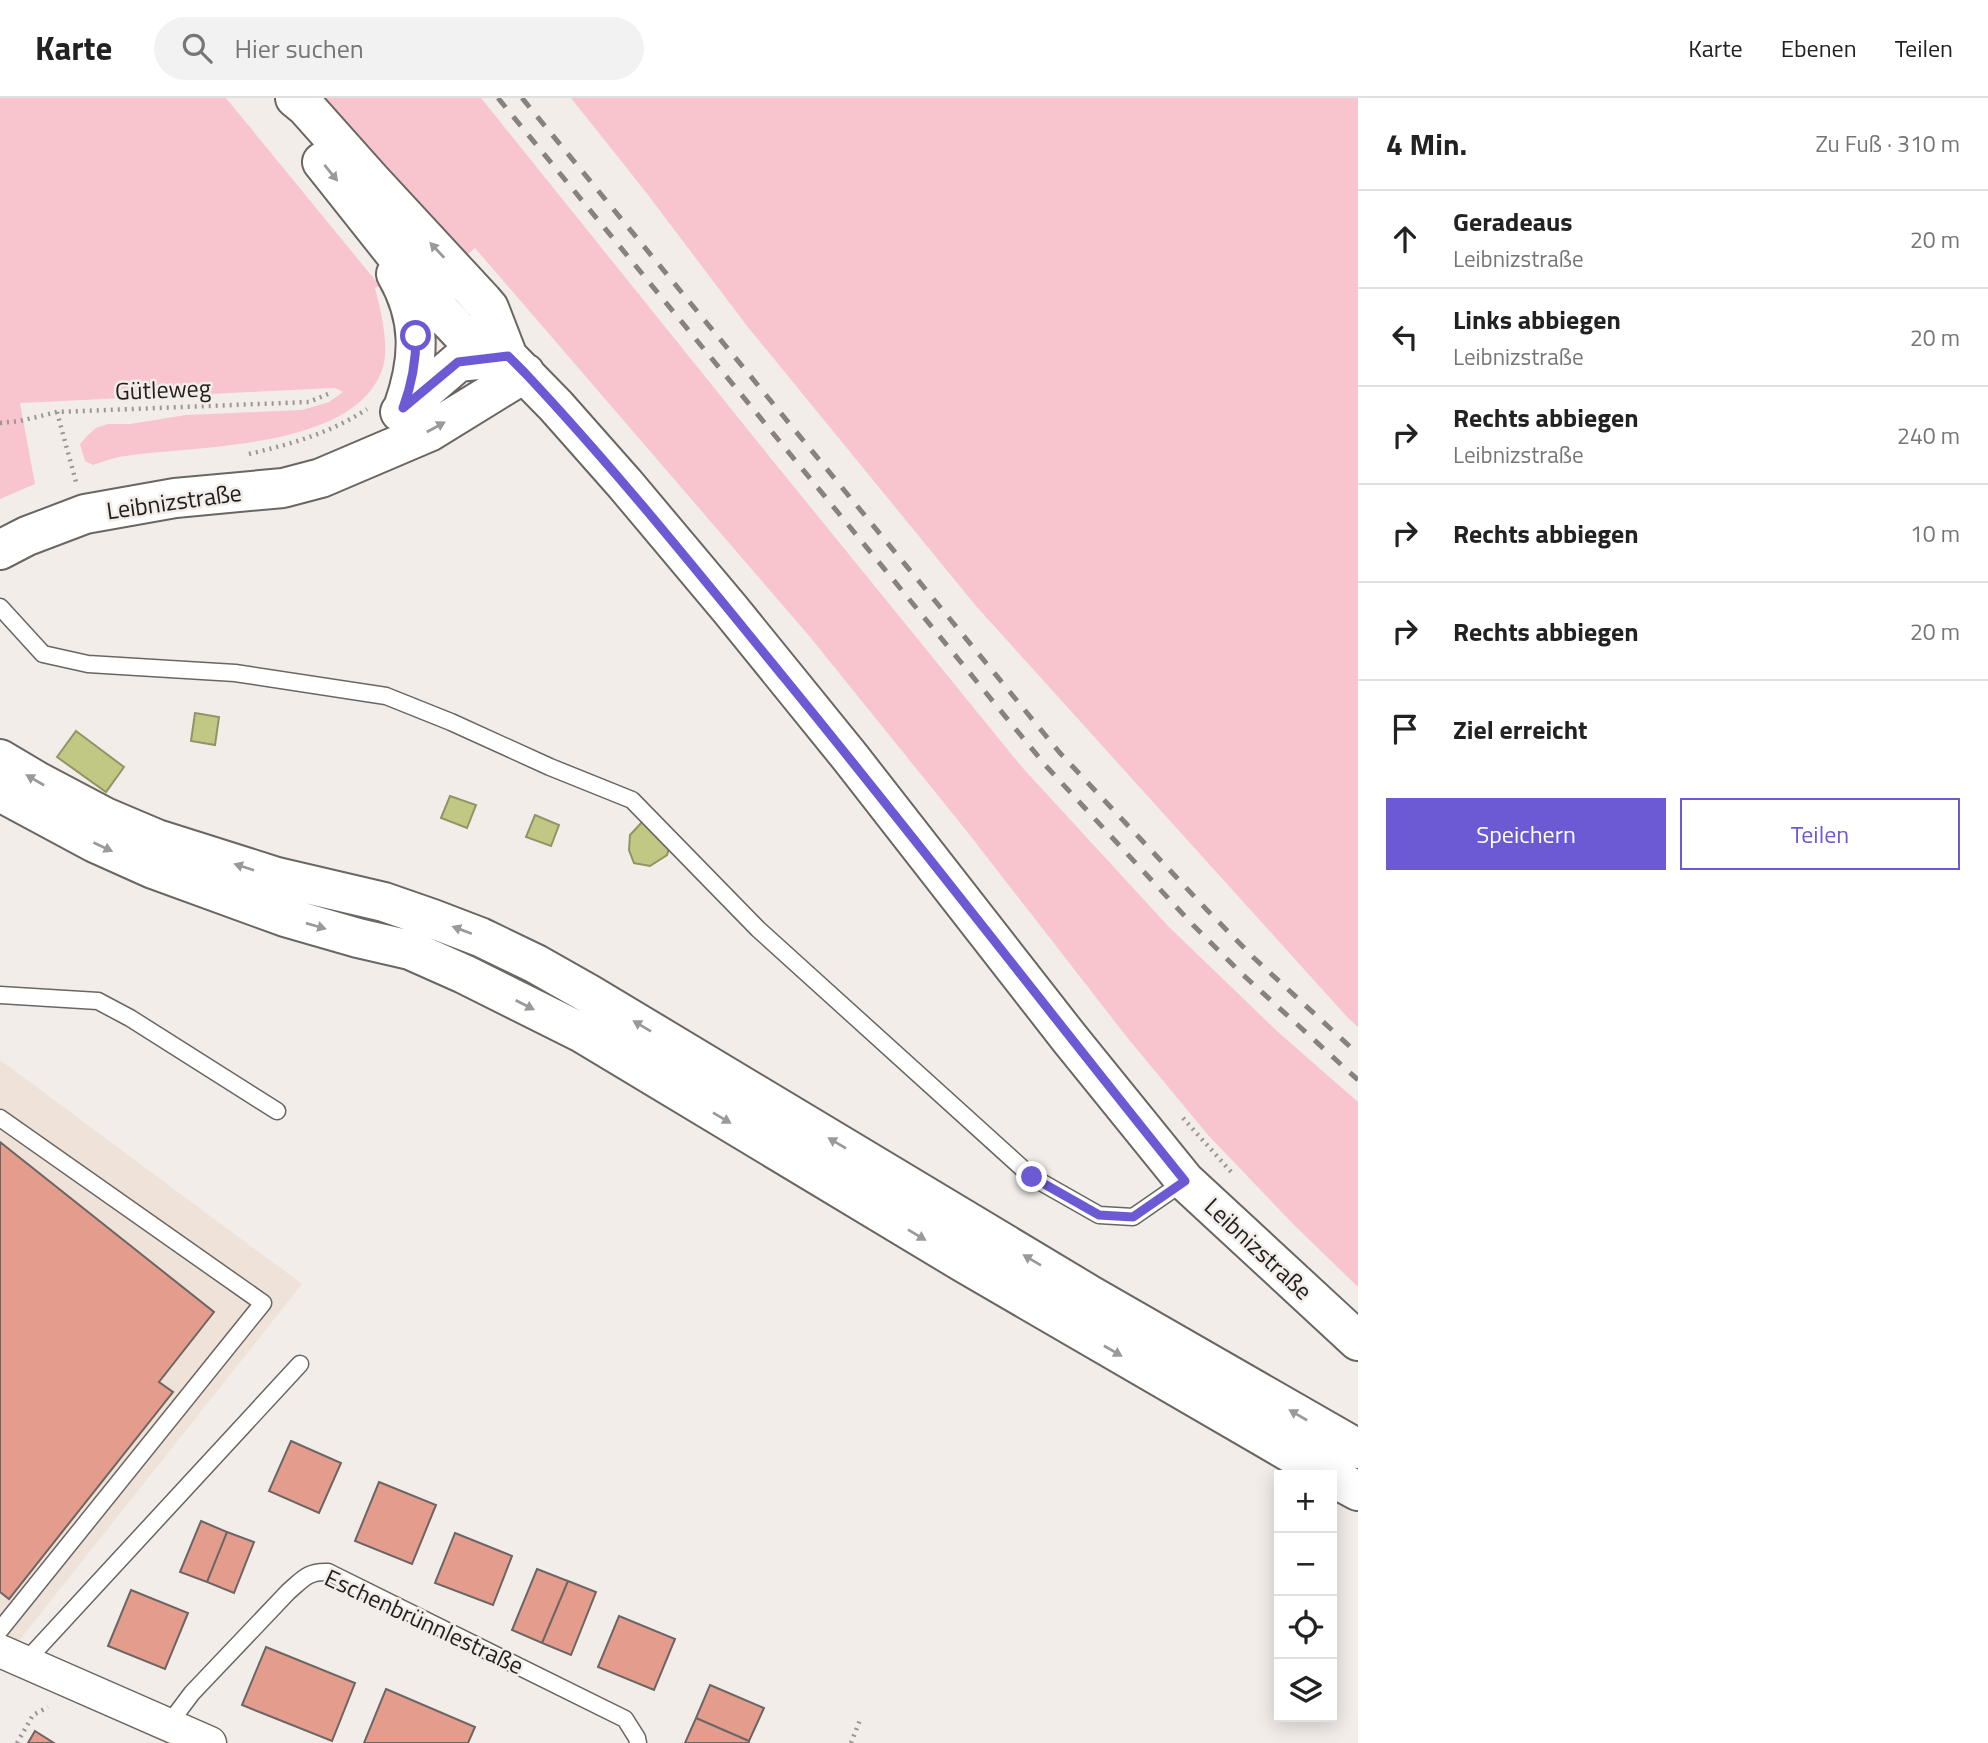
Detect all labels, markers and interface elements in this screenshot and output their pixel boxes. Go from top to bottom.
search box [154,17,644,80]
text: Karte [35,23,112,73]
icon: search [178,29,216,67]
text: Hier suchen [234,29,364,68]
text: Karte [1688,30,1743,66]
text: Ebenen [1781,30,1857,66]
text: Teilen [1895,30,1953,66]
text: 4 Min. [1386,121,1467,167]
text: Zu Fuß · 310 m [1816,126,1960,161]
one-way arrow [324,164,339,182]
text: Geradeaus [1453,202,1573,241]
icon: ahead [1386,220,1424,258]
text: 20 m [1910,222,1960,257]
one-way arrow [429,241,445,259]
text: Leibnizstraße [1453,241,1584,276]
text: Links abbiegen [1453,300,1621,339]
icon: left [1386,318,1424,356]
route start [400,320,431,351]
text: 20 m [1910,320,1960,355]
text: Leibnizstraße [1453,339,1584,374]
street label: Gütleweg [114,369,212,409]
text: Rechts abbiegen [1453,398,1639,437]
icon: right [1386,416,1424,454]
text: 240 m [1897,418,1960,453]
one-way arrow [427,422,447,434]
text: Leibnizstraße [1453,437,1584,472]
street label: Leibnizstraße [104,474,244,528]
icon: right [1386,514,1424,552]
text: Rechts abbiegen [1453,514,1639,553]
text: 10 m [1910,516,1960,551]
icon: right [1386,612,1424,650]
text: Rechts abbiegen [1453,612,1639,651]
text: 20 m [1910,614,1960,649]
icon: arrive [1386,710,1424,748]
text: Ziel erreicht [1453,710,1588,749]
one-way arrow [25,774,44,786]
button: Speichern [1386,798,1666,870]
button: Teilen [1680,798,1960,870]
one-way arrow [93,842,114,853]
one-way arrow [234,861,255,871]
one-way arrow [306,921,327,931]
one-way arrow [452,924,473,935]
one-way arrow [516,998,536,1010]
one-way arrow [632,1019,651,1032]
one-way arrow [713,1112,732,1125]
one-way arrow [827,1137,846,1149]
route end [1016,1161,1047,1192]
street label: Leibnizstraße [1197,1189,1321,1308]
one-way arrow [908,1229,927,1242]
one-way arrow [1022,1254,1041,1266]
one-way arrow [1104,1345,1123,1357]
one-way arrow [1289,1409,1308,1422]
map controls [1274,1470,1337,1722]
button: + [1274,1470,1337,1533]
button: − [1274,1533,1337,1596]
street label: Eschenbrünnlestraße [319,1559,530,1683]
button: locate [1274,1596,1337,1659]
button: layers [1274,1659,1337,1722]

